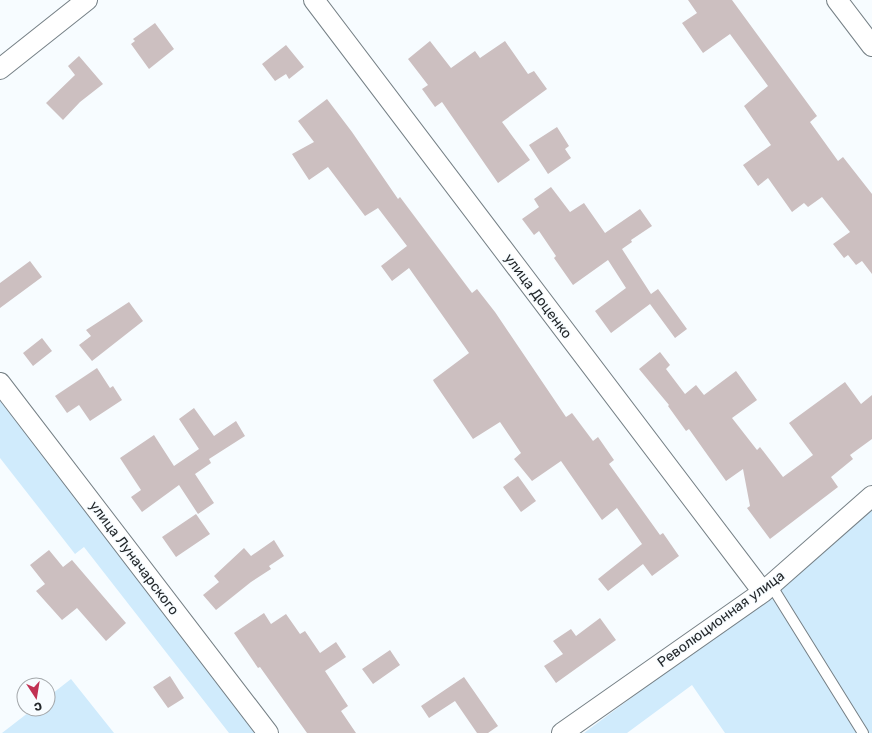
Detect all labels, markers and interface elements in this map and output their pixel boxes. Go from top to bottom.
street label: улица Доценко [501,250,575,342]
street label: улица Луначарского [86,498,182,618]
street label: Революционная улица [654,567,788,671]
north arrow [16,677,56,717]
text: С [33,699,43,714]

